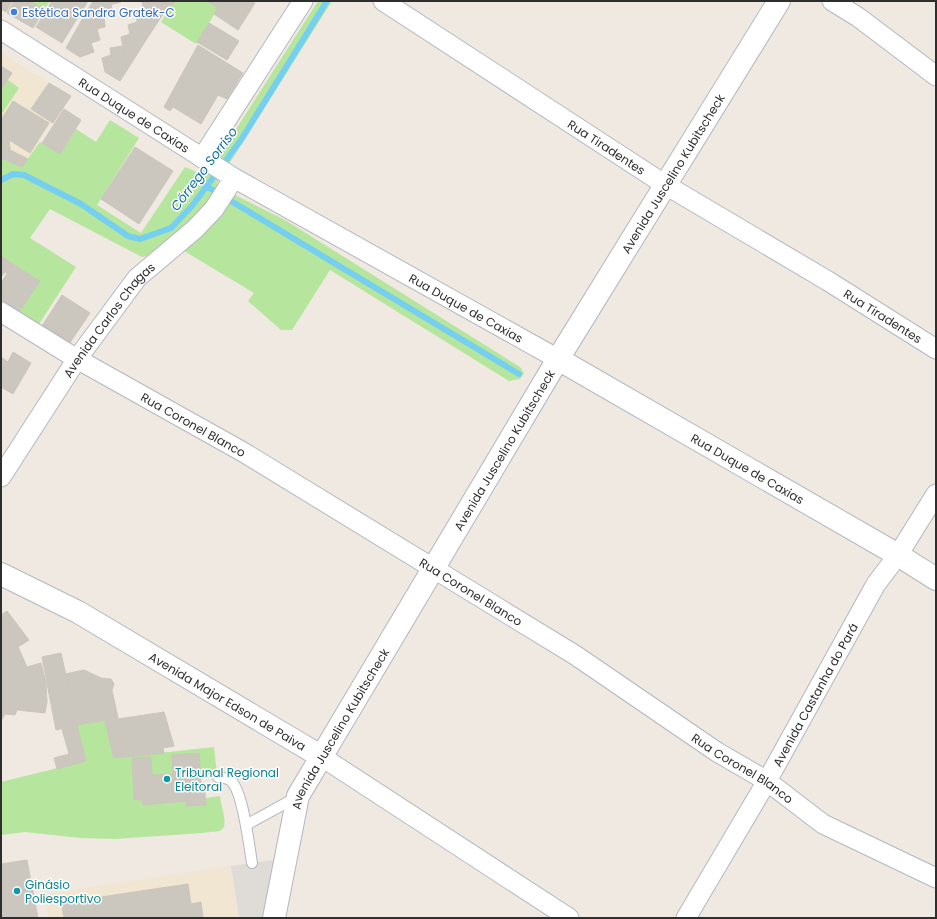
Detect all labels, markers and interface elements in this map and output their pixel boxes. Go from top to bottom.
place label: Estética Sandra Gratek-C [22,4,175,21]
marker: Estética Sandra Gratek-C [9,7,19,17]
street label: Rua Duque de Caxias [76,73,193,156]
street label: Avenida Juscelino Kubitscheck [617,90,729,256]
street label: Rua Tiradentes [564,115,649,178]
water label: Córrego Sorriso [166,123,242,215]
street label: Avenida Carlos Chagas [59,258,158,381]
street label: Rua Duque de Caxias [406,269,526,346]
street label: Rua Tiradentes [841,285,926,347]
street label: Avenida Juscelino Kubitscheck [449,366,559,534]
street label: Rua Coronel Blanco [138,388,249,461]
street label: Rua Duque de Caxias [688,429,808,508]
street label: Rua Coronel Blanco [416,553,526,630]
street label: Avenida Castanha do Pará [768,620,862,769]
street label: Avenida Juscelino Kubitscheck [287,644,393,811]
street label: Avenida Major Edson de Paiva [146,648,309,754]
street label: Rua Coronel Blanco [689,729,797,807]
place label: Tribunal Regional Eleitoral [175,764,279,795]
marker: Tribunal Regional Eleitoral [162,774,172,784]
place label: Ginásio Poliesportivo [25,876,102,907]
marker: Ginásio Poliesportivo [12,886,22,896]

